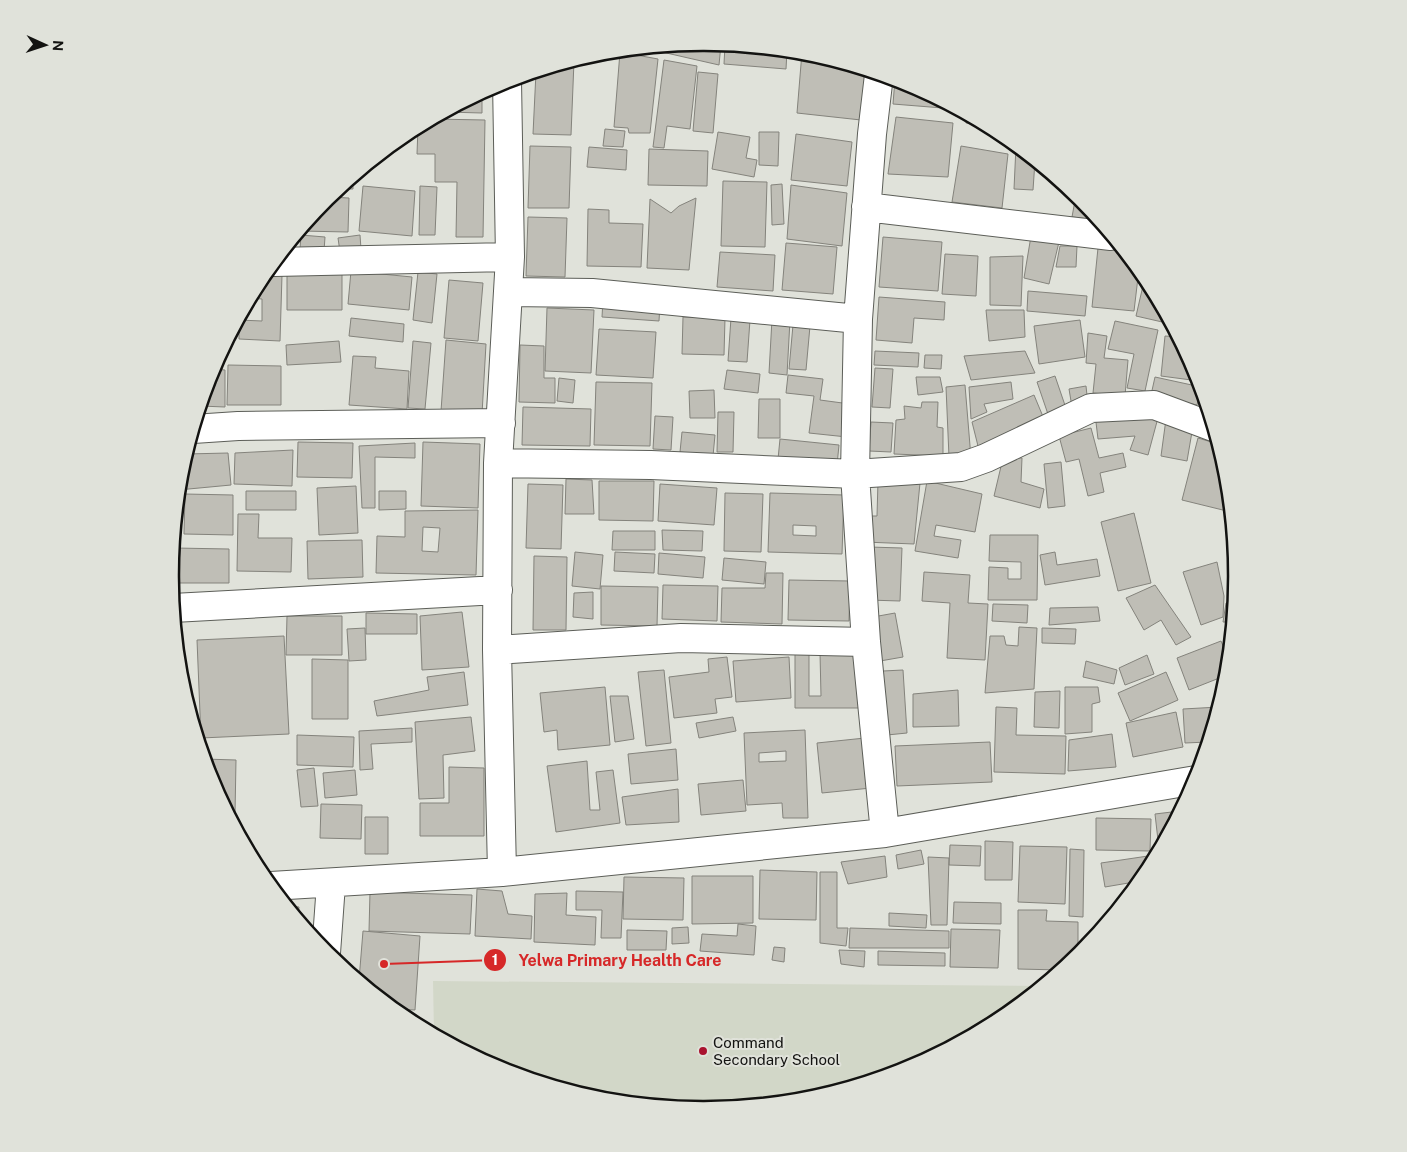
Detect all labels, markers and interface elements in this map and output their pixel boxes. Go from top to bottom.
north arrow [20,20,70,70]
text: N [50,40,66,52]
callout: Yelwa Primary Health Care [483,945,731,976]
text: 1 [492,951,498,968]
text: Yelwa Primary Health Care [518,951,722,970]
place label: Command Secondary School [713,1034,840,1068]
marker: Command Secondary School [697,1045,709,1057]

